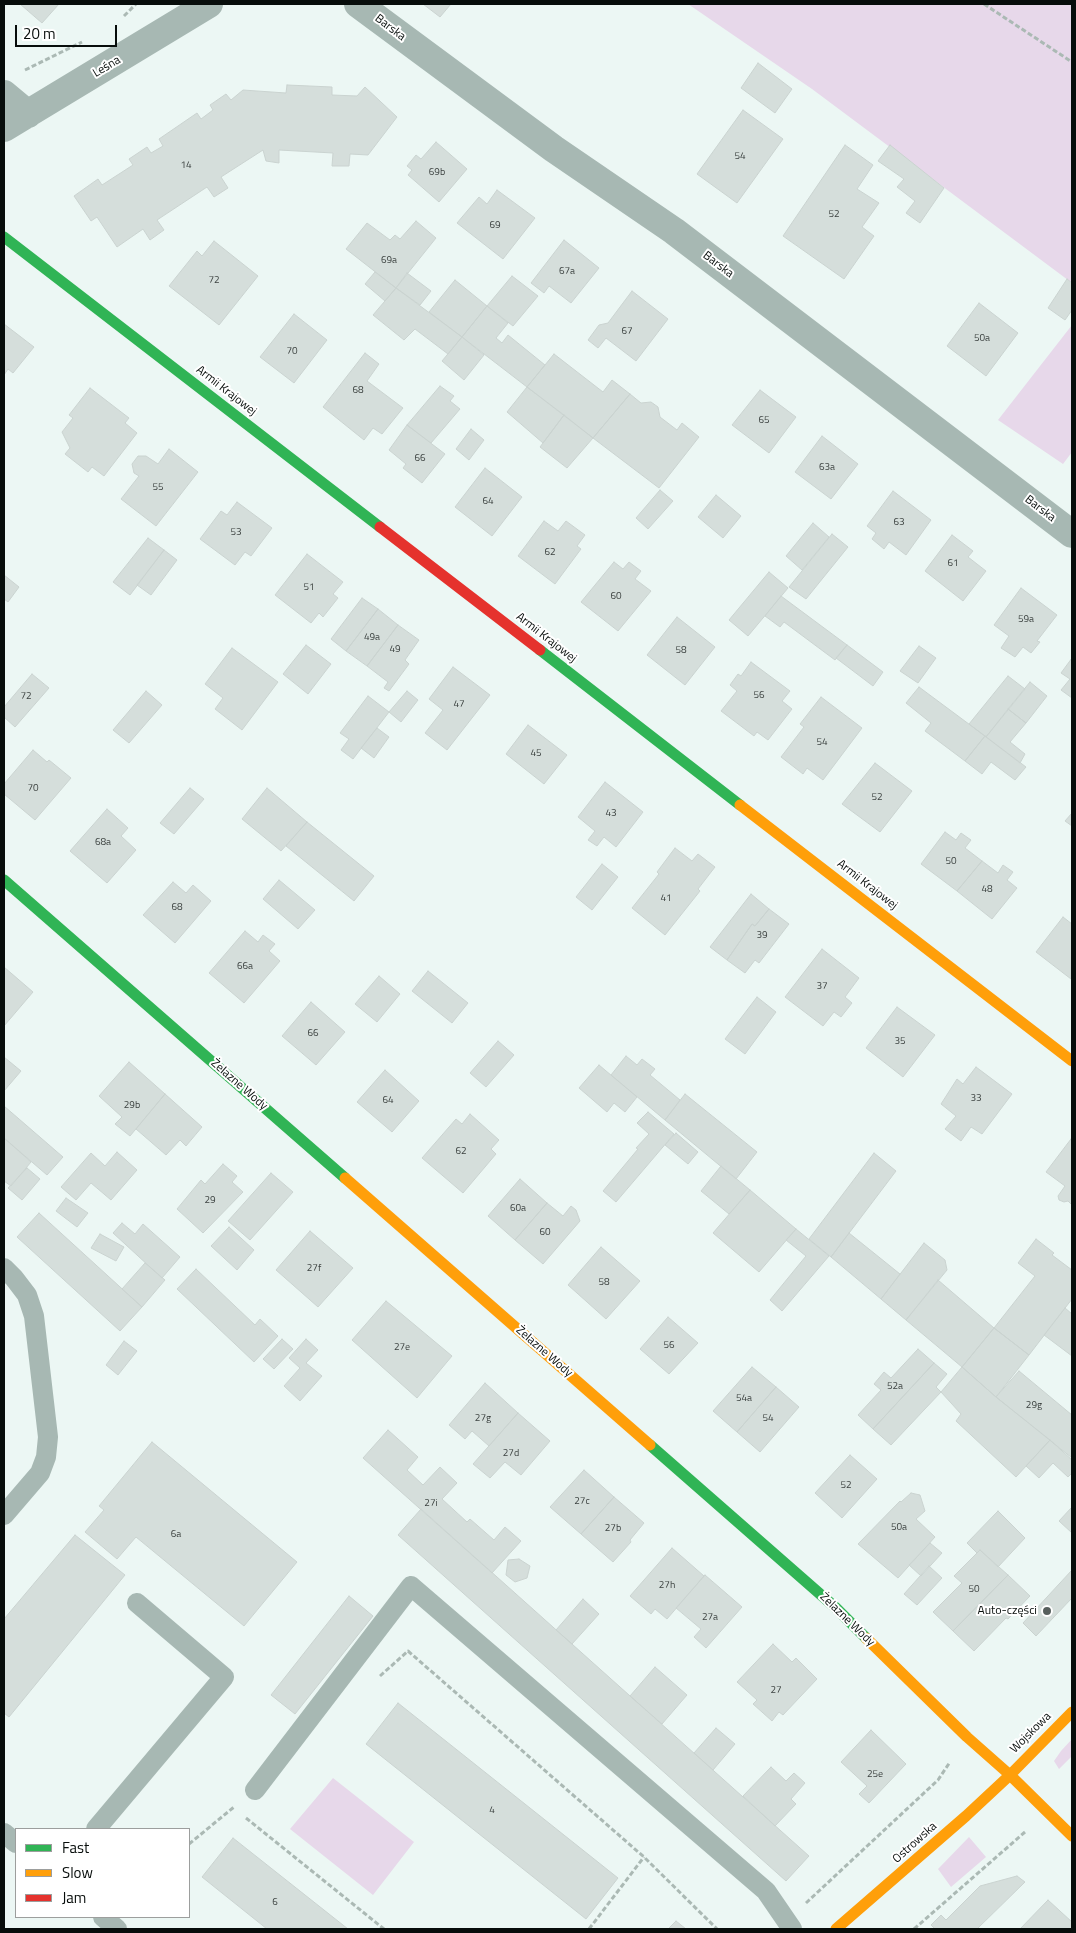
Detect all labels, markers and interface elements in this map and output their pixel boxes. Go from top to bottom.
street label: Barska [372,12,408,44]
scale bar [18,15,120,47]
text: 20 m [23,22,56,45]
street label: Leśna [91,53,123,81]
house number: 54 [734,151,746,163]
house number: 14 [180,160,192,172]
house number: 69b [429,167,445,179]
house number: 52 [828,209,840,221]
house number: 69 [489,220,501,232]
street label: Barska [700,249,736,281]
house number: 69a [381,255,397,267]
house number: 67a [559,266,575,278]
house number: 72 [208,275,220,287]
house number: 67 [621,326,633,338]
house number: 50a [974,333,990,345]
house number: 70 [286,346,298,358]
street label: Armii Krajowej [193,363,259,419]
house number: 68 [352,385,364,397]
house number: 65 [758,415,770,427]
house number: 66 [414,453,426,465]
house number: 63a [819,462,835,474]
house number: 55 [152,482,164,494]
street label: Barska [1022,493,1058,525]
house number: 64 [482,496,494,508]
house number: 63 [893,517,905,529]
house number: 53 [230,527,242,539]
house number: 62 [544,547,556,559]
house number: 61 [947,558,959,570]
house number: 51 [303,582,315,594]
house number: 60 [610,591,622,603]
street label: Armii Krajowej [513,610,579,666]
house number: 59a [1018,614,1034,626]
house number: 49a [364,632,380,644]
house number: 49 [389,644,401,656]
house number: 58 [675,645,687,657]
house number: 56 [753,690,765,702]
house number: 72 [20,691,32,703]
house number: 47 [453,699,465,711]
house number: 54 [816,737,828,749]
house number: 45 [530,748,542,760]
house number: 70 [27,783,39,795]
house number: 52 [871,792,883,804]
house number: 43 [605,808,617,820]
house number: 68a [95,837,111,849]
house number: 50 [945,856,957,868]
street label: Armii Krajowej [834,857,900,913]
house number: 48 [981,884,993,896]
house number: 41 [660,893,672,905]
house number: 68 [171,902,183,914]
house number: 39 [756,930,768,942]
house number: 66a [237,961,253,973]
house number: 37 [816,981,828,993]
house number: 66 [307,1028,319,1040]
house number: 35 [894,1036,906,1048]
street label: Żelazne Wody [208,1056,270,1114]
house number: 33 [970,1093,982,1105]
house number: 64 [382,1095,394,1107]
house number: 29b [124,1100,140,1112]
house number: 62 [455,1146,467,1158]
house number: 29 [204,1195,216,1207]
house number: 60a [510,1203,526,1215]
house number: 60 [539,1227,551,1239]
house number: 27f [307,1263,321,1275]
house number: 58 [598,1277,610,1289]
street label: Żelazne Wody [513,1323,575,1381]
house number: 56 [663,1340,675,1352]
house number: 27e [394,1342,410,1354]
house number: 52a [887,1381,903,1393]
house number: 54a [736,1393,752,1405]
house number: 29g [1026,1400,1042,1412]
house number: 27g [475,1413,491,1425]
house number: 54 [762,1413,774,1425]
house number: 27d [503,1448,519,1460]
house number: 52 [840,1480,852,1492]
house number: 27c [574,1496,590,1508]
house number: 27i [424,1498,438,1510]
house number: 50a [891,1522,907,1534]
house number: 27b [605,1523,621,1535]
house number: 6a [171,1529,181,1541]
house number: 27h [659,1580,675,1592]
house number: 50 [968,1584,980,1596]
street label: Żelazne Wody [817,1590,877,1650]
place label: Auto-części [978,1604,1037,1618]
marker: Auto-części [1041,1605,1053,1617]
house number: 27a [702,1612,718,1624]
house number: 27 [770,1685,782,1697]
street label: Wojskowa [1008,1710,1054,1756]
house number: 25e [867,1769,883,1781]
house number: 4 [489,1805,495,1817]
street label: Ostrowska [890,1819,940,1867]
legend [15,1828,190,1918]
text: Fast [62,1836,89,1859]
text: Slow [62,1861,93,1884]
text: Jam [62,1886,86,1909]
house number: 6 [272,1897,278,1909]

